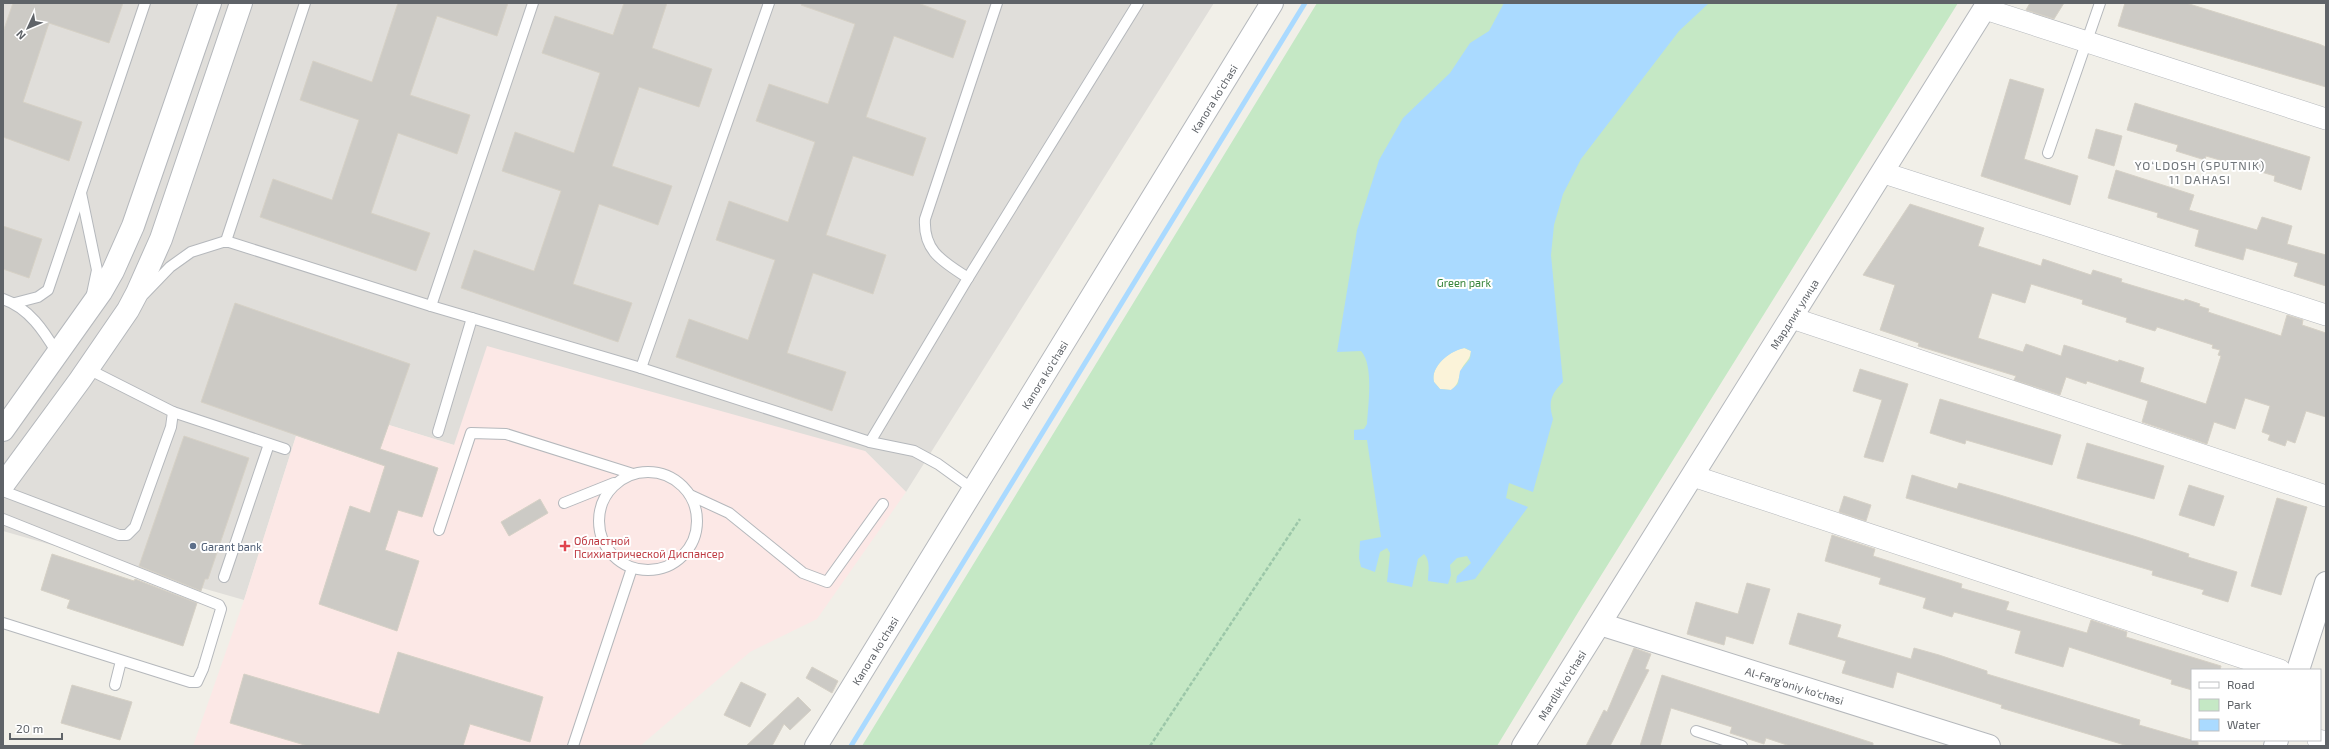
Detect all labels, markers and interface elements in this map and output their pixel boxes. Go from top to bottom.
north arrow [8,8,48,48]
text: N [13,28,28,43]
street label: Kanora ko'chasi [1188,62,1239,135]
district label: YO‘LDOSH (SPUTNIK) 11 DAHASI [2135,158,2265,186]
park label: Green park [1437,276,1492,289]
street label: Мардлик улица [1767,276,1820,351]
street label: Kanora ko'chasi [1018,338,1070,411]
place label: Областной Психиатрической Диспансер [574,534,724,560]
place label: Garant bank [201,540,262,553]
marker: Областной Психиатрической Диспансер [559,540,571,552]
marker: Garant bank [188,541,198,551]
street label: Kanora ko'chasi [849,614,901,687]
street label: Mardlik ko‘chasi [1534,648,1588,722]
street label: Al-Farg‘oniy ko‘chasi [1744,664,1845,707]
legend [2191,669,2321,741]
text: Road [2227,677,2255,691]
text: Park [2227,697,2252,711]
scale bar [10,715,62,741]
text: Water [2227,717,2261,731]
text: 20 m [16,721,43,735]

